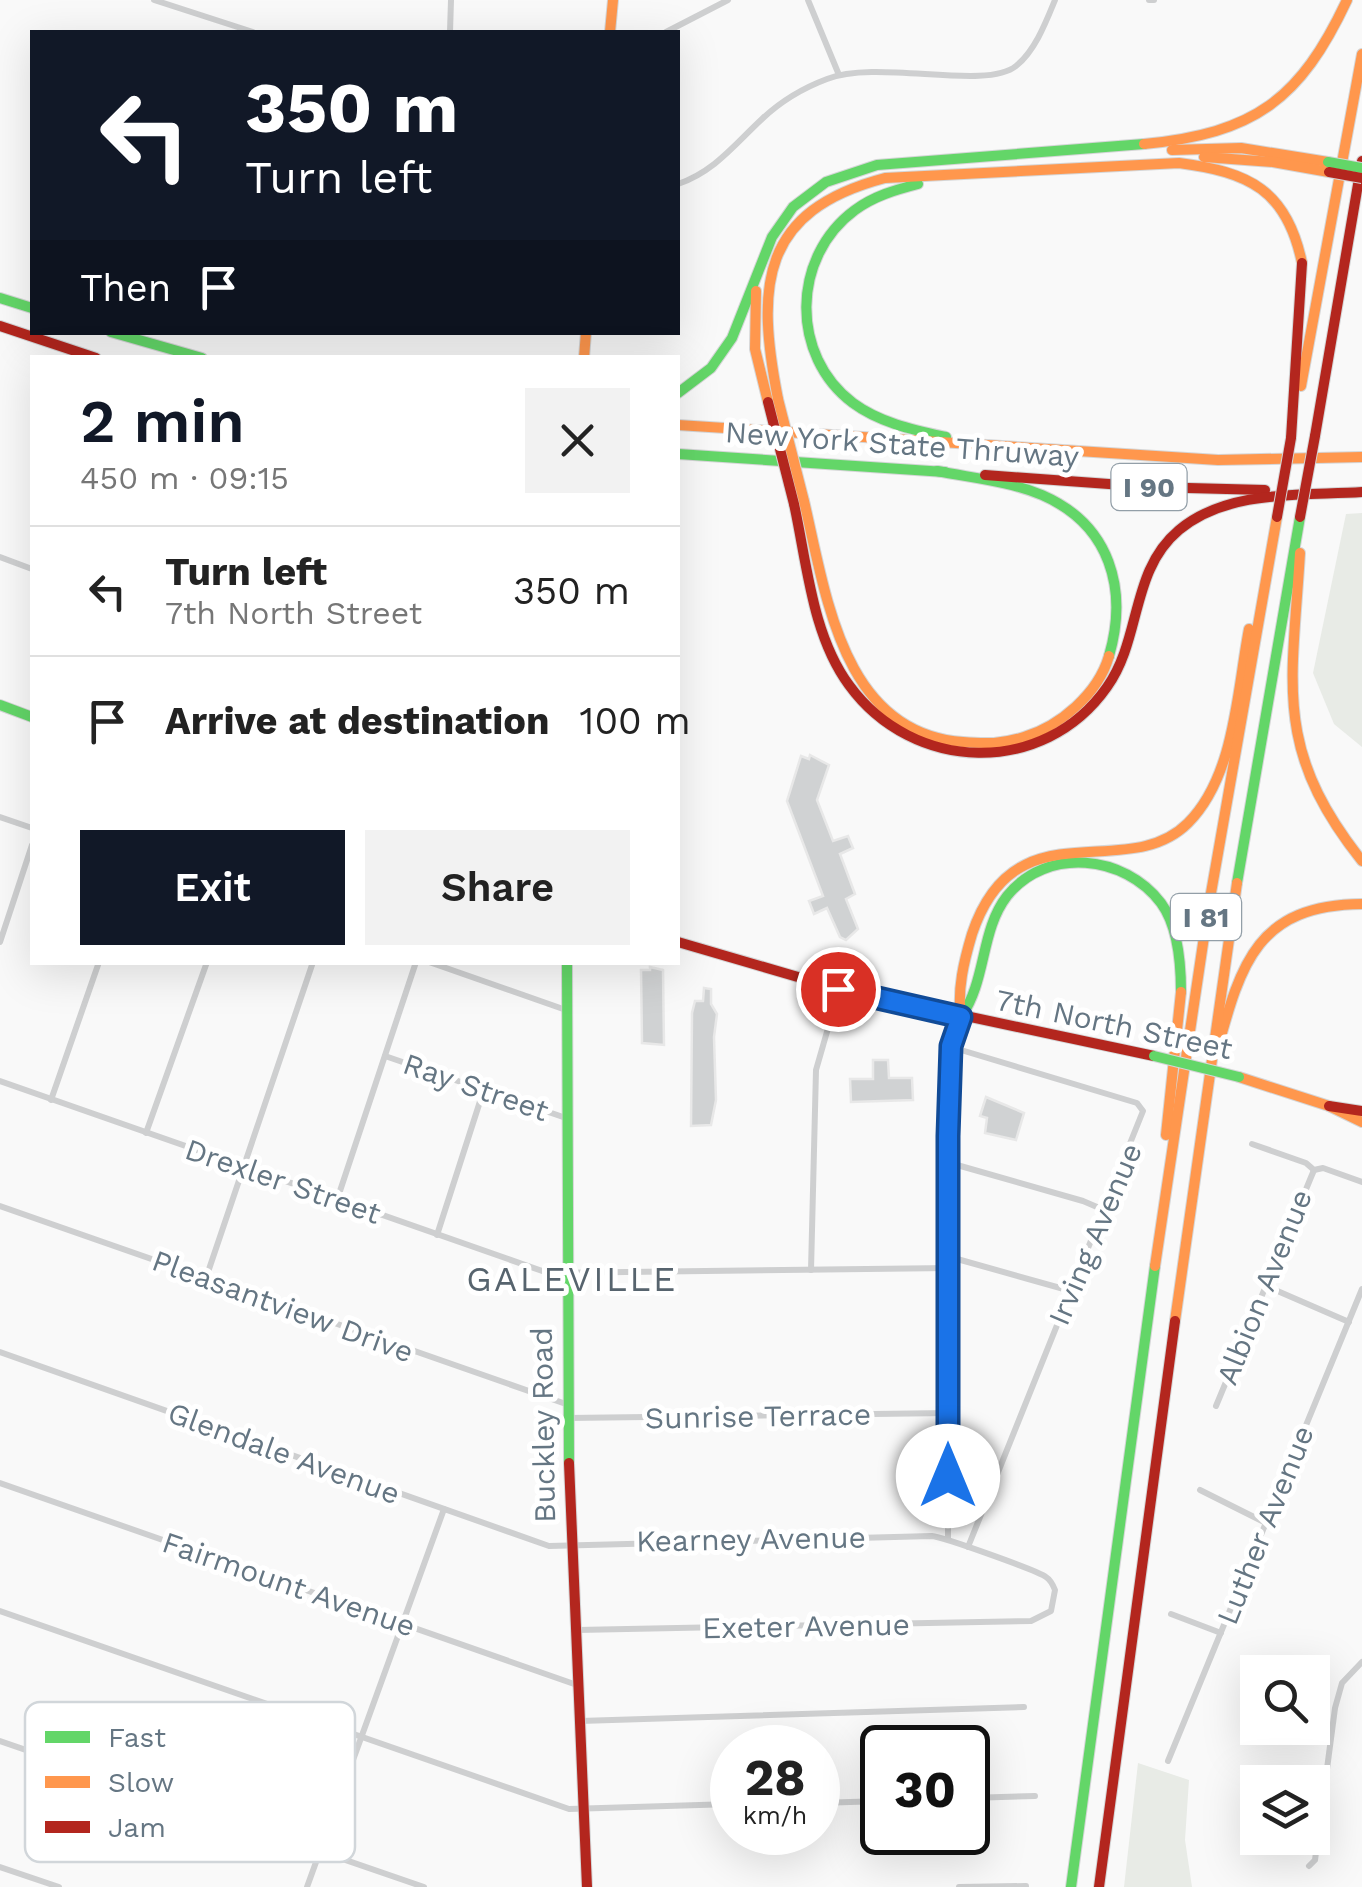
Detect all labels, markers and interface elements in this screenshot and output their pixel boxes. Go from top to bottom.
text: 350 m [245,67,458,149]
icon: left [80,70,210,200]
text: Turn left [245,151,432,204]
icon: arrive [191,260,246,315]
text: Then [80,266,171,310]
text: 2 min [80,386,245,457]
button: close [525,388,630,493]
street label: New York State Thruway [724,414,1081,474]
text: 450 m · 09:15 [80,459,289,497]
road number: I 90 [1112,464,1186,510]
text: Turn left [165,550,327,594]
icon: left [80,564,135,619]
text: 350 m [513,569,630,613]
text: 7th North Street [165,594,422,632]
icon: arrive [80,694,135,749]
text: Arrive at destination [165,699,550,743]
text: 100 m [580,699,691,743]
button: Exit [80,830,345,945]
button: Share [365,830,630,945]
road number: I 81 [1171,894,1241,940]
pin [796,947,881,1032]
icon: arrive [811,962,866,1017]
street label: 7th North Street [992,982,1236,1066]
street label: Ray Street [399,1046,554,1128]
street label: Drexler Street [181,1131,386,1231]
street label: Irving Avenue [1041,1138,1149,1330]
street label: Albion Avenue [1209,1184,1319,1390]
street label: Pleasantview Drive [148,1242,418,1370]
district label: GALEVILLE [466,1258,678,1300]
street label: Buckley Road [524,1327,562,1523]
street label: Glendale Avenue [163,1395,405,1511]
street label: Sunrise Terrace [645,1397,871,1435]
street label: Luther Avenue [1209,1421,1321,1629]
position arrow [896,1424,1000,1528]
street label: Kearney Avenue [636,1519,866,1559]
street label: Fairmount Avenue [158,1524,420,1644]
street label: Exeter Avenue [702,1607,910,1645]
map controls [1240,1655,1330,1855]
button: search [1240,1655,1330,1745]
legend [25,1702,355,1862]
text: Fast [108,1721,166,1754]
speed limit sign: 30 [860,1725,990,1855]
text: 28 [744,1748,806,1807]
button: layers [1240,1765,1330,1855]
text: Slow [108,1766,174,1799]
text: km/h [743,1801,807,1830]
text: Jam [108,1811,166,1844]

